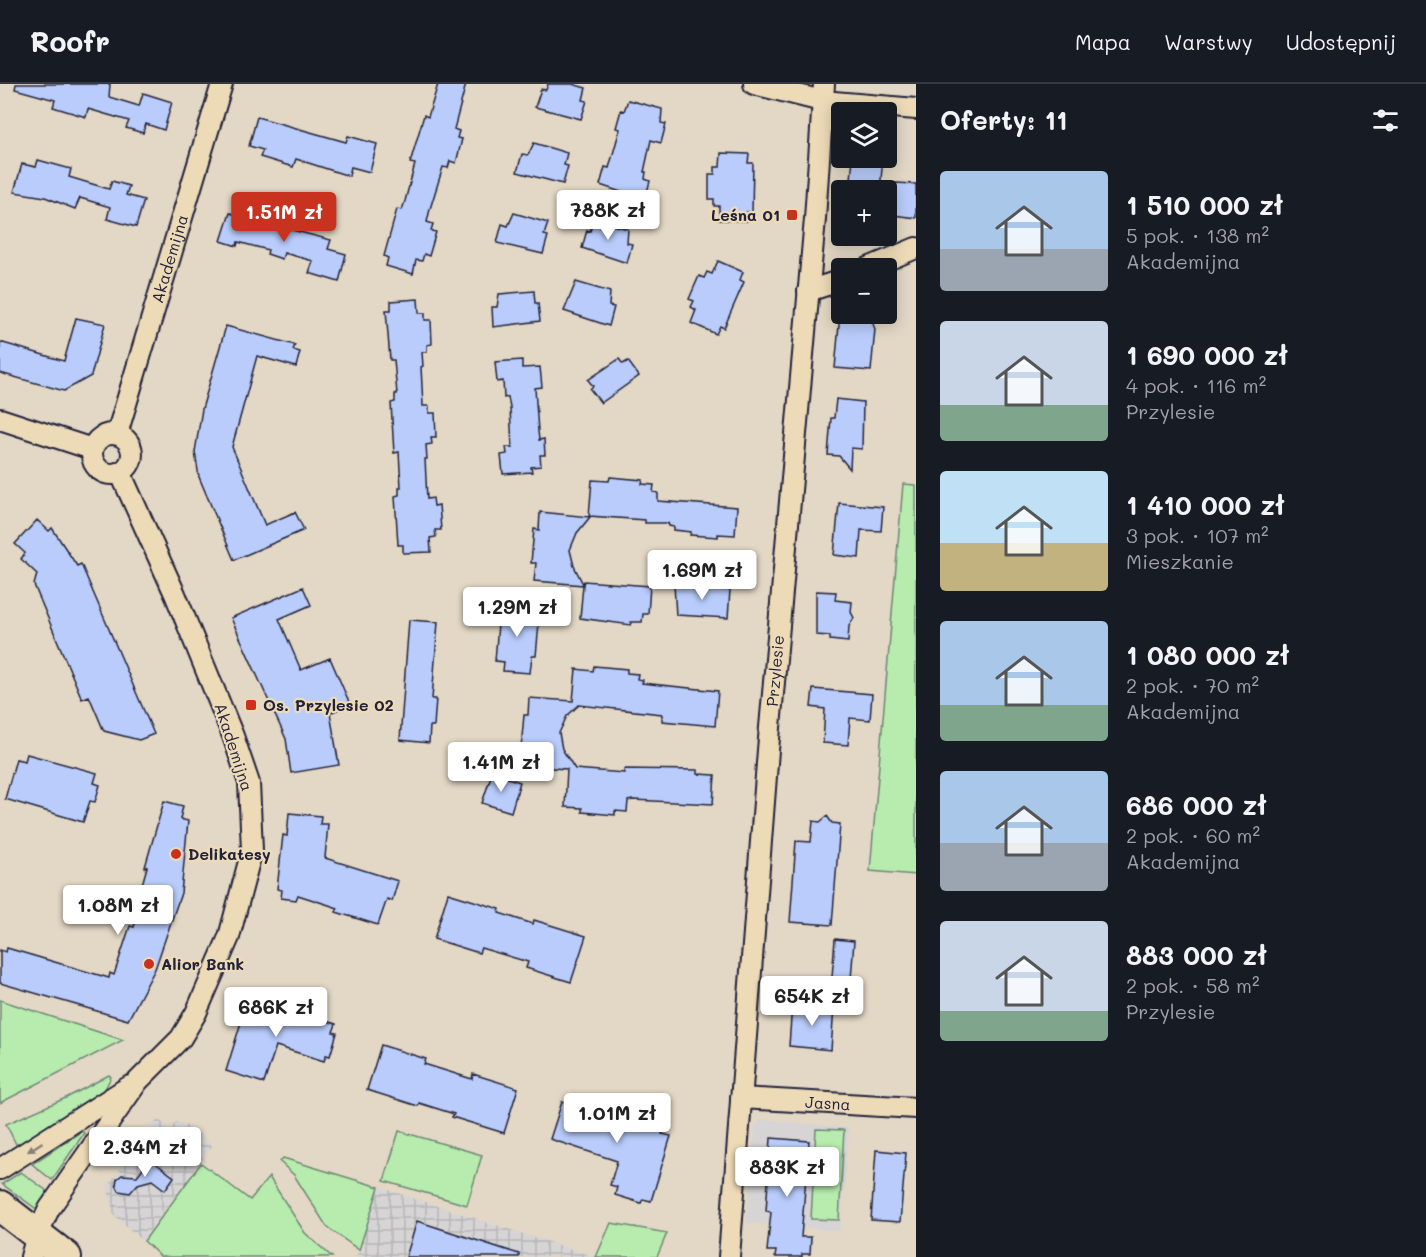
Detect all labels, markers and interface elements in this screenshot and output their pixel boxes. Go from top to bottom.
text: Roofr [30,23,110,59]
text: Mapa [1075,28,1131,55]
text: Warstwy [1164,28,1253,55]
text: Udostępnij [1286,28,1396,55]
map controls [831,102,897,324]
button: layers [831,102,897,168]
text: Oferty: 11 [940,103,1068,137]
icon: filters [1369,104,1402,137]
button: + [831,180,897,246]
text: 1 510 000 zł [1126,188,1283,222]
pin: 788K zł [553,190,663,241]
pin: 1.51M zł [222,192,346,243]
icon: home [988,195,1060,267]
text: 788K zł [571,196,645,222]
text: 1.51M zł [245,198,323,224]
place label: Leśna 01 [711,204,780,225]
marker: Leśna 01 [785,208,799,222]
street label: Akademijna [146,212,192,305]
text: 5 pok. · 138 m² [1126,222,1269,248]
text: Akademijna [1126,248,1240,274]
button: − [831,258,897,324]
text: 1 690 000 zł [1126,338,1288,372]
icon: home [988,345,1060,417]
text: 4 pok. · 116 m² [1126,372,1266,398]
text: Przylesie [1126,398,1215,424]
text: 1 410 000 zł [1126,488,1285,522]
icon: home [988,495,1060,567]
text: 3 pok. · 107 m² [1126,522,1269,548]
text: Mieszkanie [1126,548,1234,574]
pin: 1.69M zł [640,550,764,601]
text: 1.69M zł [662,556,743,582]
pin: 1.29M zł [455,587,579,638]
text: 1.29M zł [477,593,557,619]
street label: Przylesie [761,634,788,707]
text: 1 080 000 zł [1126,638,1289,672]
icon: home [988,645,1060,717]
text: 2 pok. · 70 m² [1126,672,1259,698]
place label: Os. Przylesie 02 [263,694,394,715]
marker: Os. Przylesie 02 [244,698,258,712]
text: Akademijna [1126,698,1240,724]
street label: Akademijna [210,700,259,794]
pin: 1.41M zł [439,742,563,793]
text: 1.41M zł [462,748,540,774]
text: 686 000 zł [1126,788,1266,822]
icon: home [988,795,1060,867]
text: 2 pok. · 60 m² [1126,822,1260,848]
place label: Delikatesy [188,843,271,864]
marker: Delikatesy [169,847,183,861]
text: Akademijna [1126,848,1240,874]
pin: 1.08M zł [56,885,180,936]
text: 1.08M zł [77,891,159,917]
text: 883 000 zł [1126,938,1267,972]
icon: home [988,945,1060,1017]
place label: Alior Bank [161,953,244,974]
marker: Alior Bank [142,957,156,971]
text: 2 pok. · 58 m² [1126,972,1259,998]
pin: 654K zł [757,976,867,1027]
text: 654K zł [774,982,850,1008]
pin: 686K zł [221,987,331,1038]
text: 686K zł [238,993,314,1019]
text: Przylesie [1126,998,1215,1024]
street label: Jasna [805,1091,851,1114]
pin: 1.01M zł [555,1093,679,1144]
text: 1.01M zł [578,1099,656,1125]
pin: 2.34M zł [83,1127,207,1178]
text: 2.34M zł [103,1133,187,1159]
one-way arrow [27,1141,44,1152]
pin: 883K zł [732,1147,842,1198]
text: 883K zł [749,1153,825,1179]

